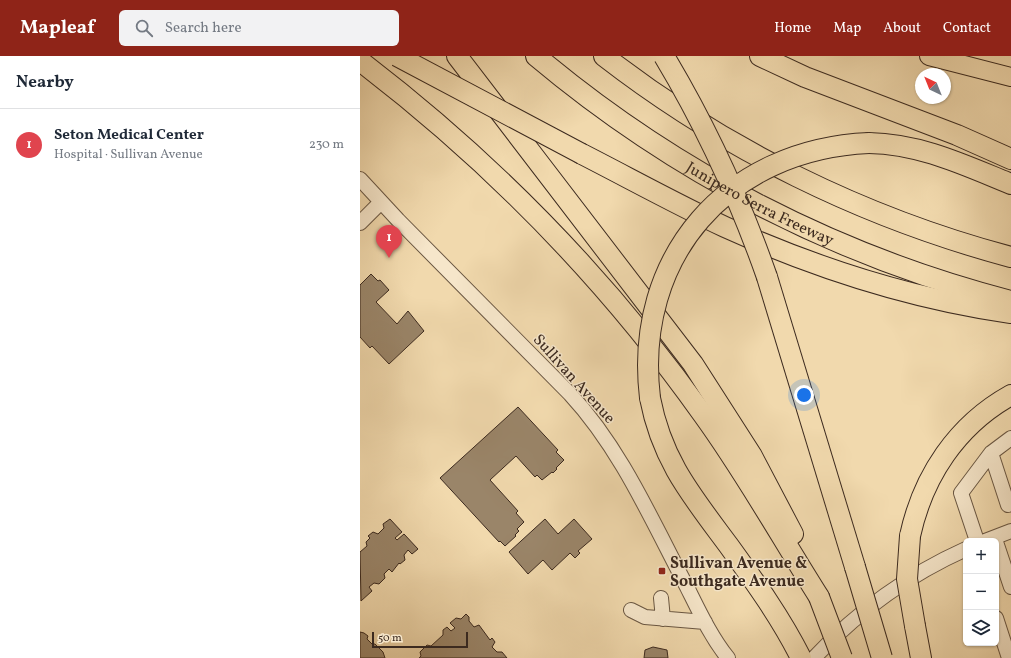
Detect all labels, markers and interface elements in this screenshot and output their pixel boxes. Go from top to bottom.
search box [119,10,399,46]
text: Mapleaf [20,15,95,41]
icon: search [133,17,155,39]
text: Search here [165,18,242,39]
text: Home [774,19,811,38]
text: Map [833,19,861,38]
text: About [883,19,921,38]
text: Contact [943,19,991,38]
north arrow [915,68,951,104]
text: Nearby [16,71,74,94]
text: Seton Medical Center [54,125,204,146]
text: 1 [26,136,32,154]
text: 230 m [309,136,344,154]
text: Hospital · Sullivan Avenue [54,146,203,164]
street label: Junipero Serra Freeway [681,157,837,252]
pin: 1 [376,225,402,258]
street label: Sullivan Avenue [527,330,620,429]
your location [794,385,814,405]
map controls [963,538,999,646]
button: + [963,538,999,574]
place label: Sullivan Avenue & Southgate Avenue [670,553,807,593]
marker: Sullivan Avenue & Southgate Avenue [657,566,667,576]
button: − [963,574,999,610]
button: layers [963,610,999,646]
scale bar [372,630,468,649]
text: 50 m [378,631,402,646]

